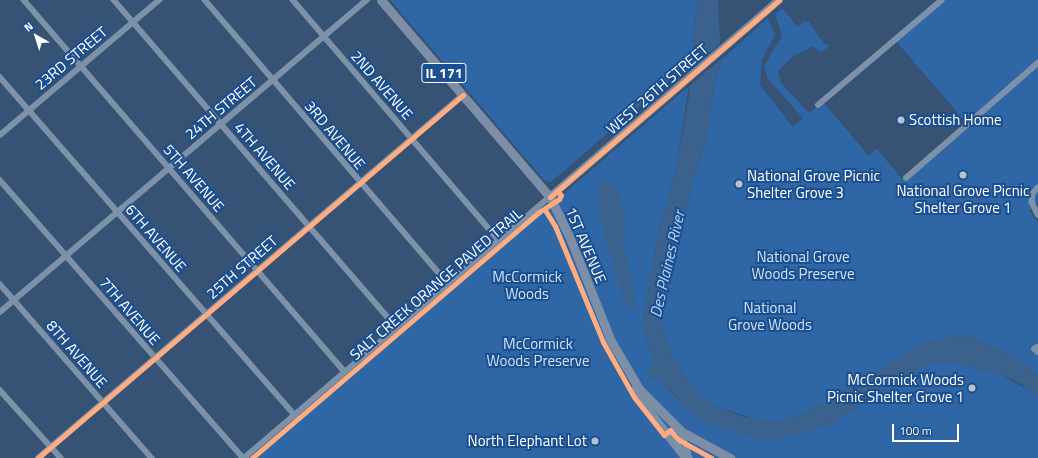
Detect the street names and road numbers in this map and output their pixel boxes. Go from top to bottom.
street label: 23RD STREET [31,23,111,93]
street label: WEST 26TH STREET [603,40,711,138]
street label: 2ND AVENUE [347,47,417,123]
road number: IL 171 [421,61,467,85]
street label: 24TH STREET [182,73,260,143]
street label: 3RD AVENUE [301,97,369,173]
street label: 4TH AVENUE [231,119,299,193]
street label: 5TH AVENUE [160,141,228,215]
street label: 6TH AVENUE [122,201,190,275]
street label: SALT CREEK ORANGE PAVED TRAIL [346,204,526,364]
street label: 1ST AVENUE [562,204,610,286]
street label: 25TH STREET [203,231,281,303]
street label: 7TH AVENUE [96,274,164,348]
street label: 8TH AVENUE [43,317,111,391]

